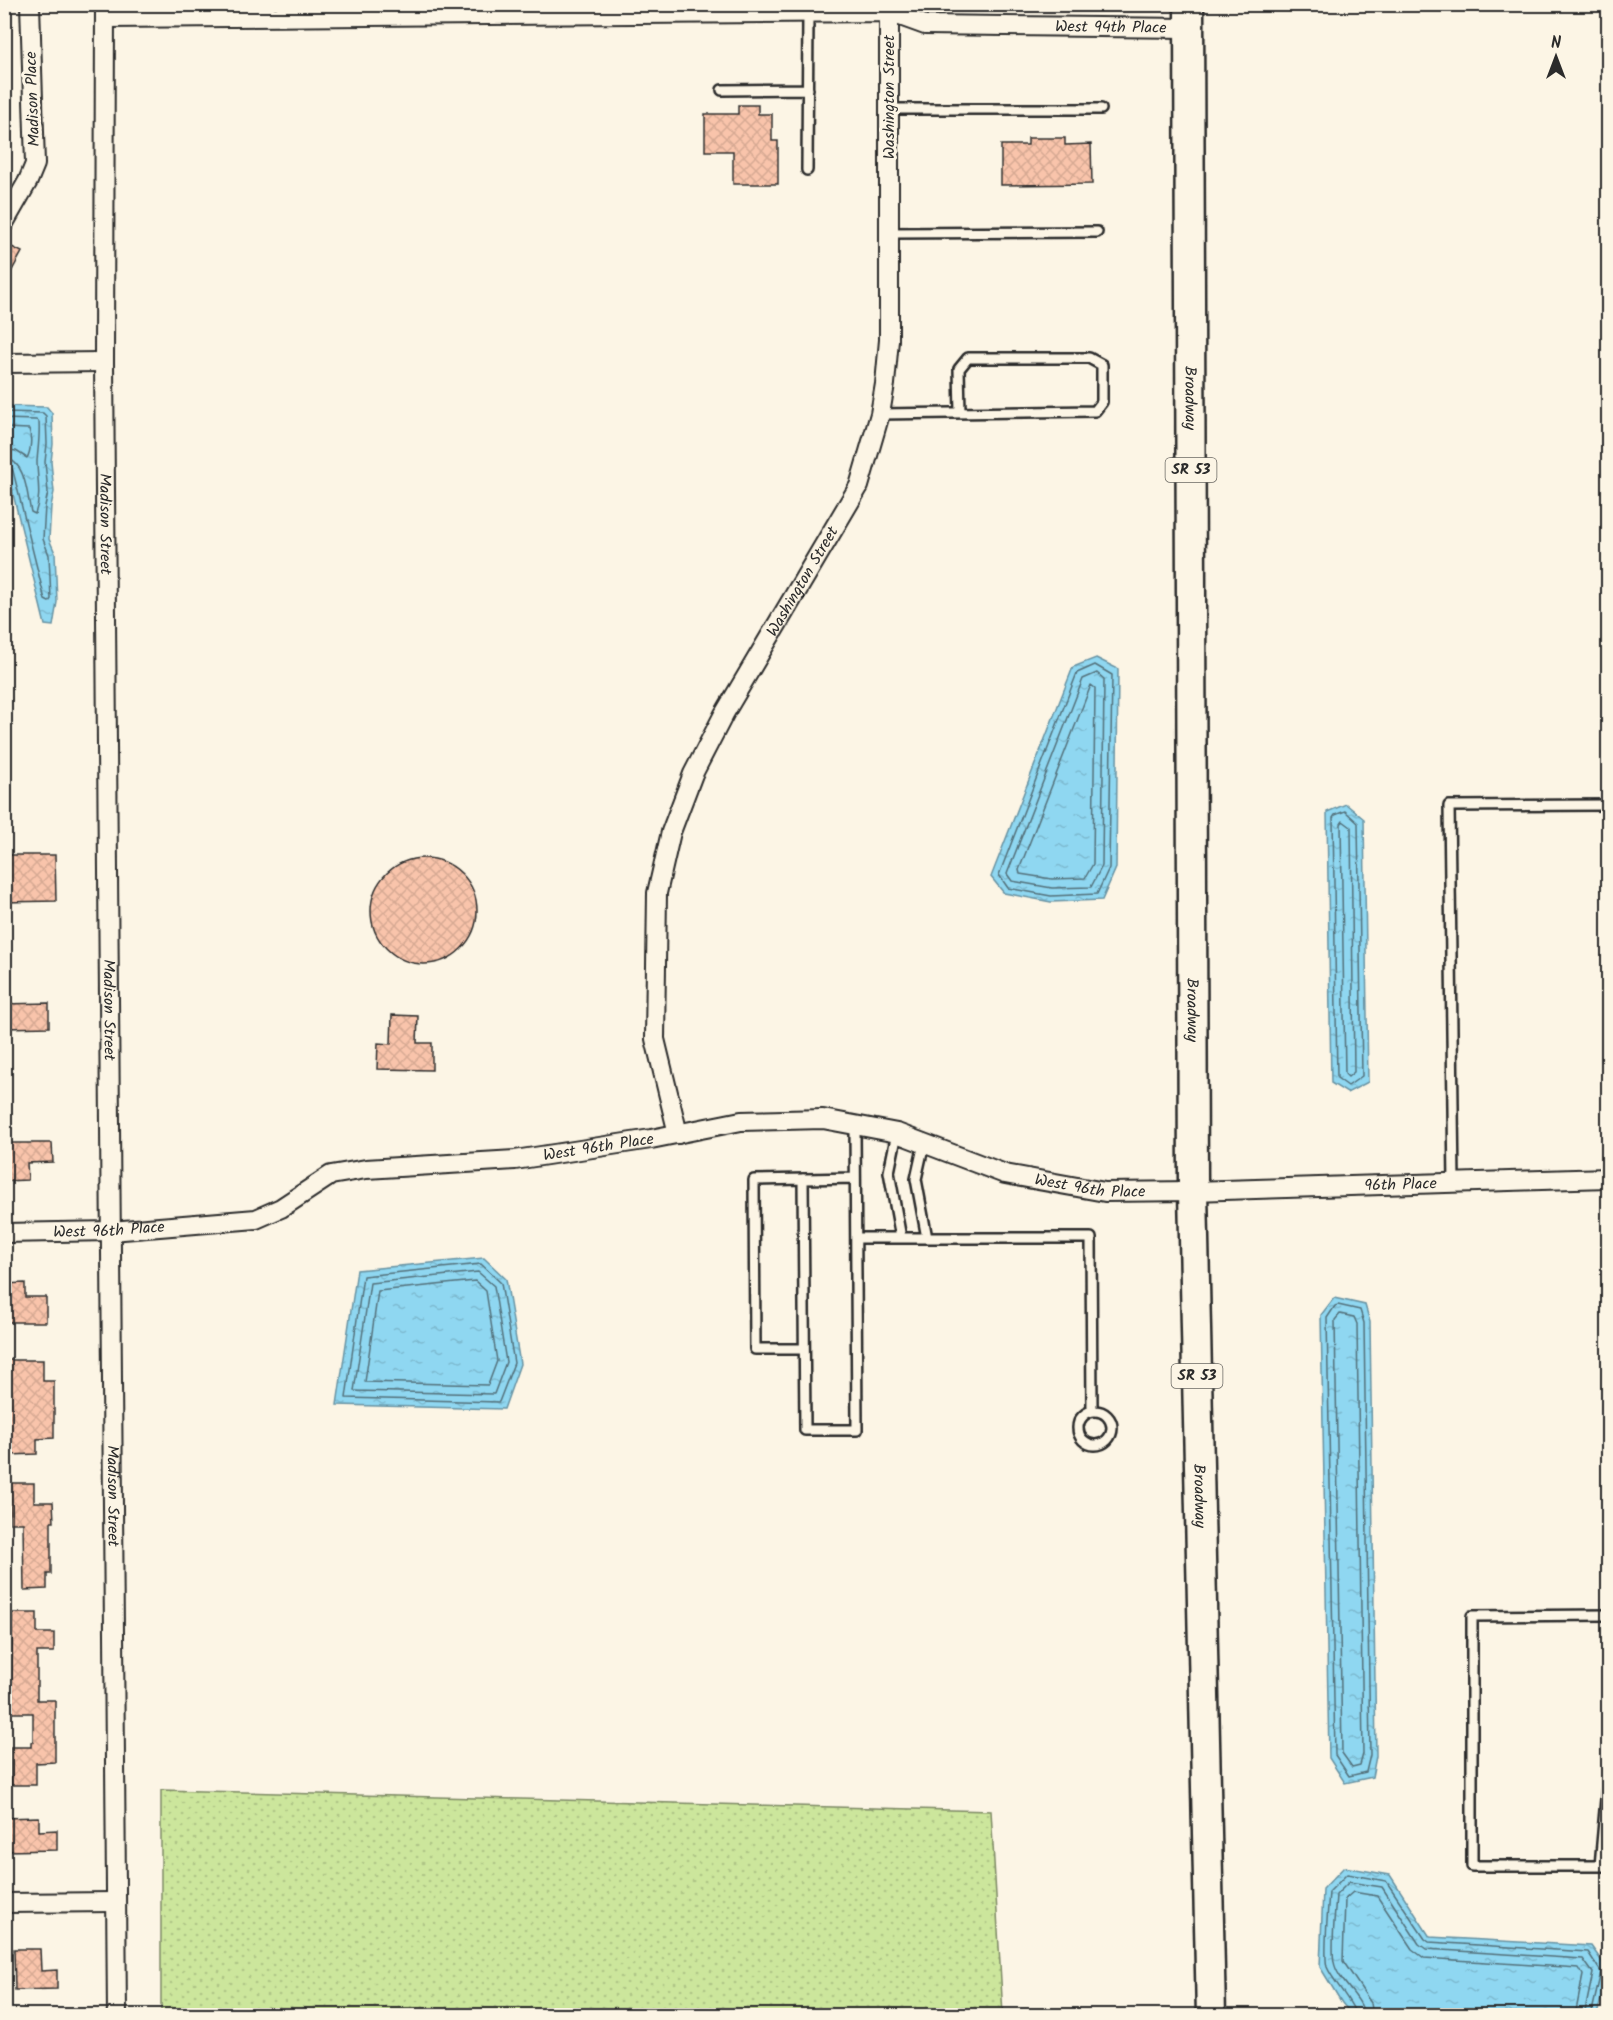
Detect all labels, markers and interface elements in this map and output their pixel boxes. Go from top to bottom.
street label: West 94th Place [1055,14,1167,40]
north arrow [1526,27,1586,87]
text: N [1551,31,1561,56]
street label: Washington Street [877,34,902,159]
street label: Madison Place [19,51,47,147]
street label: Broadway [1178,366,1203,431]
road number: SR 53 [1166,458,1216,482]
street label: Madison Street [92,473,118,576]
street label: Washington Street [760,521,845,641]
street label: Madison Street [96,959,122,1062]
street label: Broadway [1180,978,1205,1043]
street label: West 96th Place [541,1126,656,1168]
street label: West 96th Place [1033,1167,1146,1205]
street label: 96th Place [1364,1171,1437,1198]
street label: West 96th Place [53,1214,166,1245]
road number: SR 53 [1172,1364,1222,1388]
street label: Madison Street [100,1445,126,1548]
street label: Broadway [1186,1464,1213,1529]

